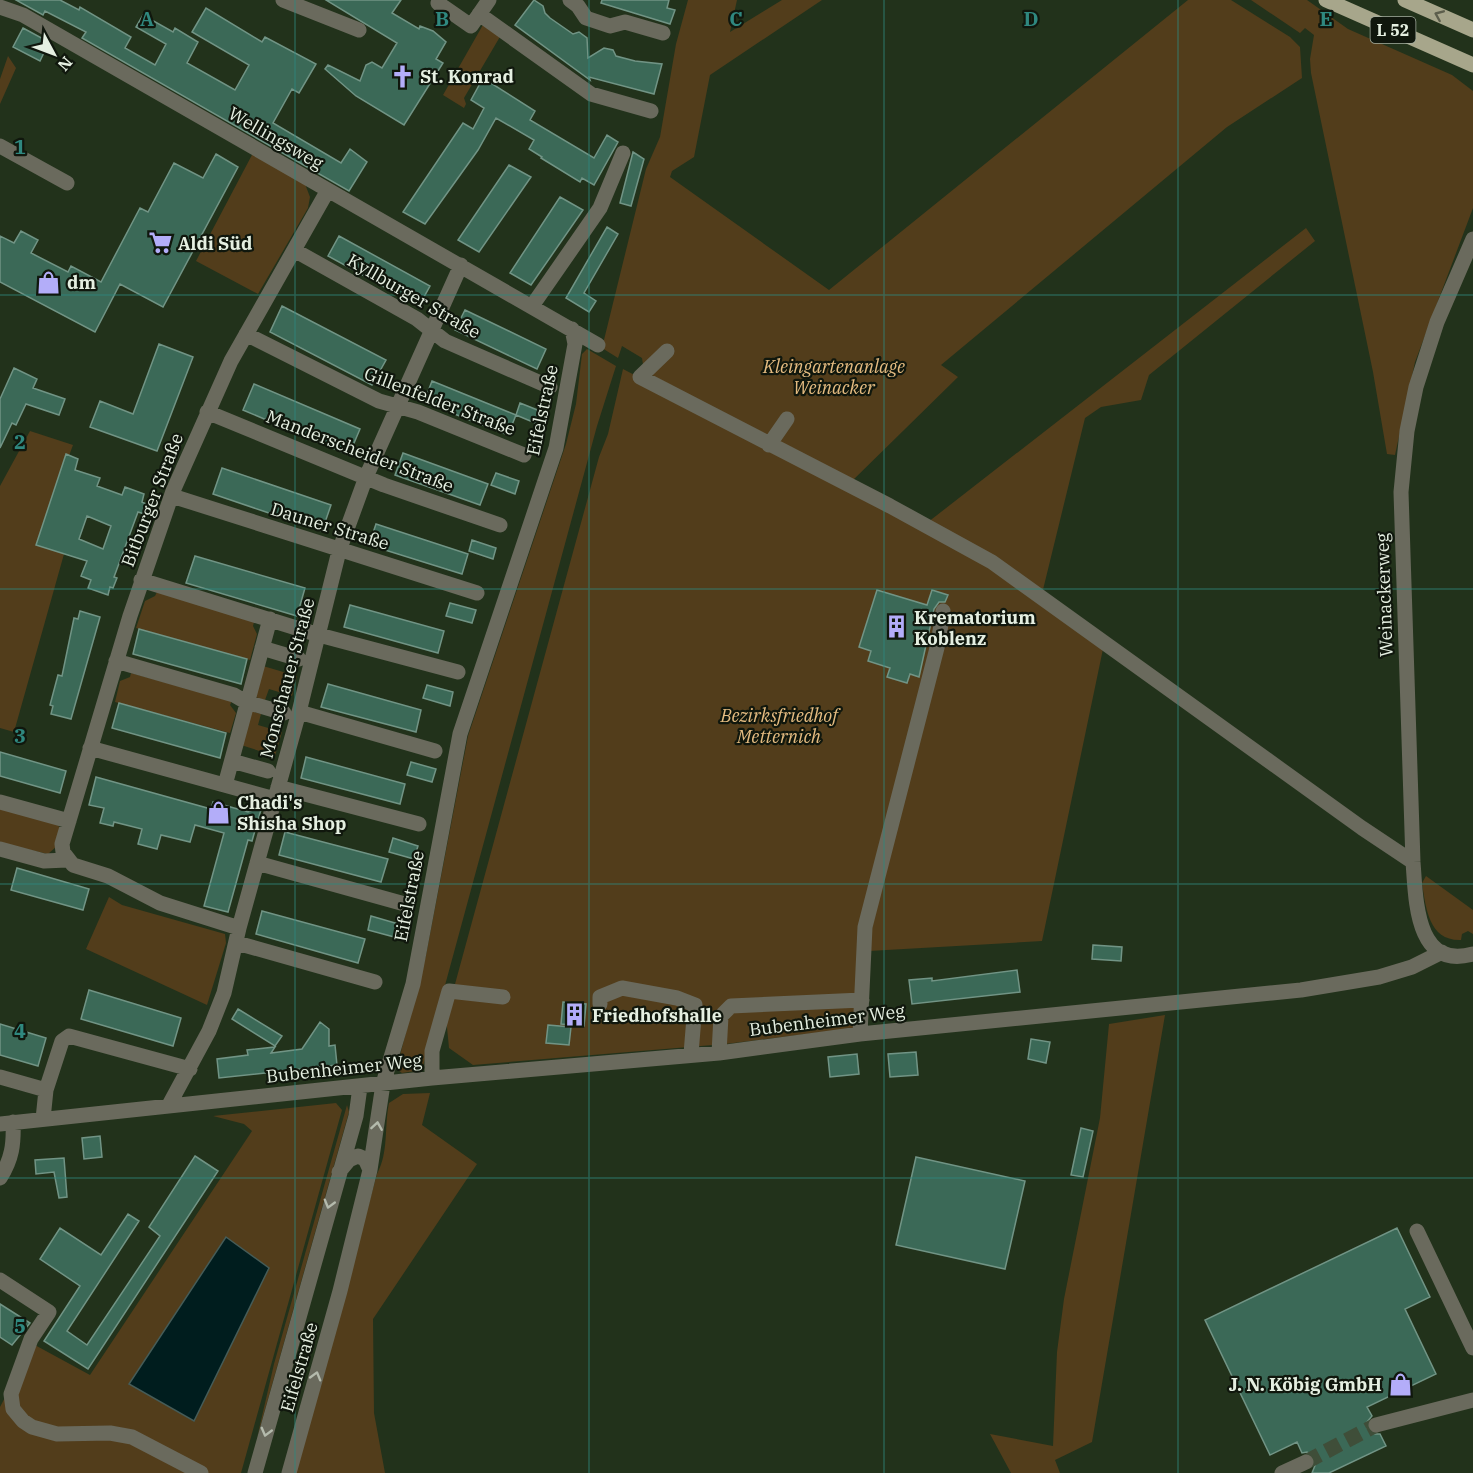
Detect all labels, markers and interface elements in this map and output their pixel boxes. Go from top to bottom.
text: A [140,5,154,32]
text: B [435,5,449,32]
text: C [729,5,743,32]
text: D [1023,5,1039,32]
text: E [1319,5,1333,32]
one-way arrow [1434,10,1445,22]
road number: L 52 [1370,17,1416,43]
north arrow [24,24,84,84]
text: N [54,53,77,75]
church icon: St. Konrad [389,63,415,89]
place label: St. Konrad [420,65,514,88]
street label: Wellingsweg [224,102,328,175]
text: 1 [14,133,26,160]
supermarket icon: Aldi Süd [147,230,173,256]
place label: Aldi Süd [178,232,252,255]
street label: Kyllburger Straße [343,249,485,343]
shop icon: dm [36,269,62,295]
place label: dm [67,271,96,294]
park label: Kleingartenanlage Weinacker [762,355,905,399]
street label: Gillenfelder Straße [361,362,519,440]
street label: Eifelstraße [521,362,563,458]
street label: Manderscheider Straße [263,405,457,497]
text: 2 [14,428,26,455]
street label: Bitburger Straße [116,430,188,570]
street label: Dauner Straße [268,497,392,555]
street label: Weinackerweg [1370,532,1398,657]
street label: Monschauer Straße [255,595,319,761]
place label: Krematorium Koblenz [914,606,1036,650]
building icon: Krematorium Koblenz [883,614,909,640]
park label: Bezirksfriedhof Metternich [719,704,841,748]
text: 3 [14,722,26,749]
place label: Chadi's Shisha Shop [237,791,346,835]
shop icon: Chadi's Shisha Shop [206,799,232,825]
street label: Eifelstraße [389,848,429,944]
street label: Bubenheimer Weg [748,999,906,1041]
building icon: Friedhofshalle [561,1002,587,1028]
place label: Friedhofshalle [592,1004,722,1027]
text: 4 [14,1017,26,1044]
street label: Bubenheimer Weg [265,1048,423,1088]
one-way arrow [370,1121,382,1130]
one-way arrow [324,1199,337,1209]
text: 5 [14,1312,26,1339]
street label: Eifelstraße [275,1319,323,1415]
one-way arrow [309,1371,321,1382]
shop icon: J. N. Köbig GmbH [1387,1371,1413,1397]
place label: J. N. Köbig GmbH [1229,1373,1382,1396]
one-way arrow [260,1427,273,1437]

